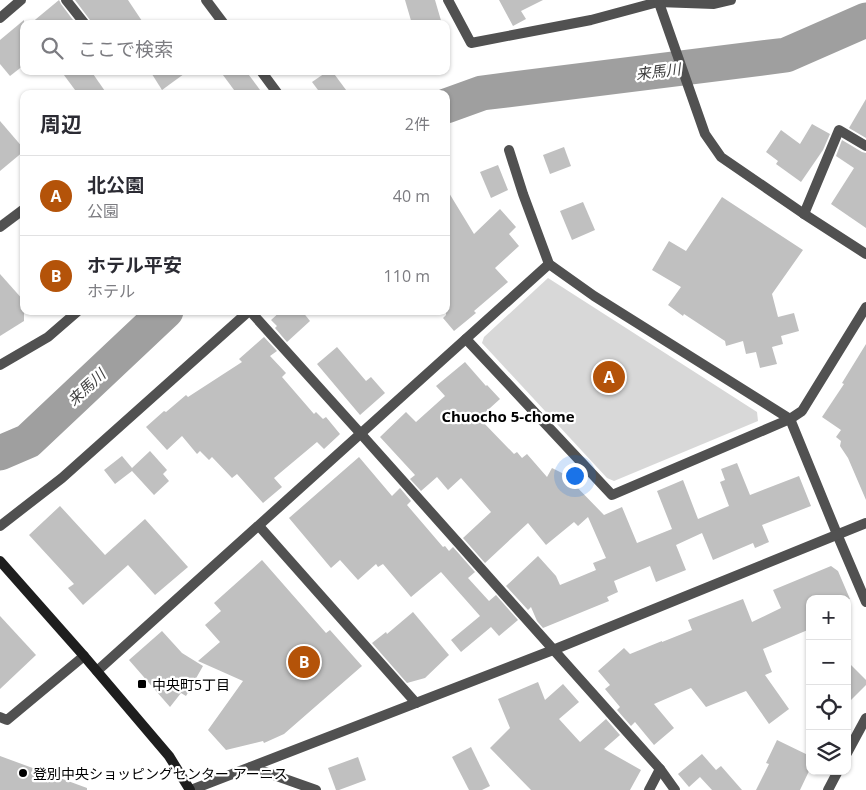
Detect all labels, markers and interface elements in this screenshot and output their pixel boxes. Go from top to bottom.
search box [20,20,450,75]
icon: search [38,34,66,62]
text: ここで検索 [78,36,173,62]
water label: 来馬川 [634,58,684,84]
text: 周辺 [40,110,82,138]
text: 2件 [405,113,430,135]
text: 北公園 [87,172,144,198]
text: A [50,185,62,207]
text: 40 m [393,185,430,207]
text: 公園 [87,200,119,222]
text: ホテル平安 [87,252,182,278]
text: B [51,265,61,287]
text: 110 m [384,265,430,287]
text: ホテル [87,280,135,302]
pin: A [593,358,625,396]
water label: 来馬川 [63,363,111,410]
district label: Chuocho 5-chome [441,406,575,426]
your location [562,463,588,489]
map controls [806,595,851,775]
button: + [806,595,851,640]
button: − [806,640,851,685]
pin: B [288,643,320,681]
place label: 中央町5丁目 [152,675,230,694]
marker: 中央町5丁目 [136,678,148,690]
button: locate [806,685,851,730]
button: layers [806,730,851,775]
place label: 登別中央ショッピングセンター アーニス [33,764,288,783]
marker: 登別中央ショッピングセンター アーニス [17,767,29,779]

